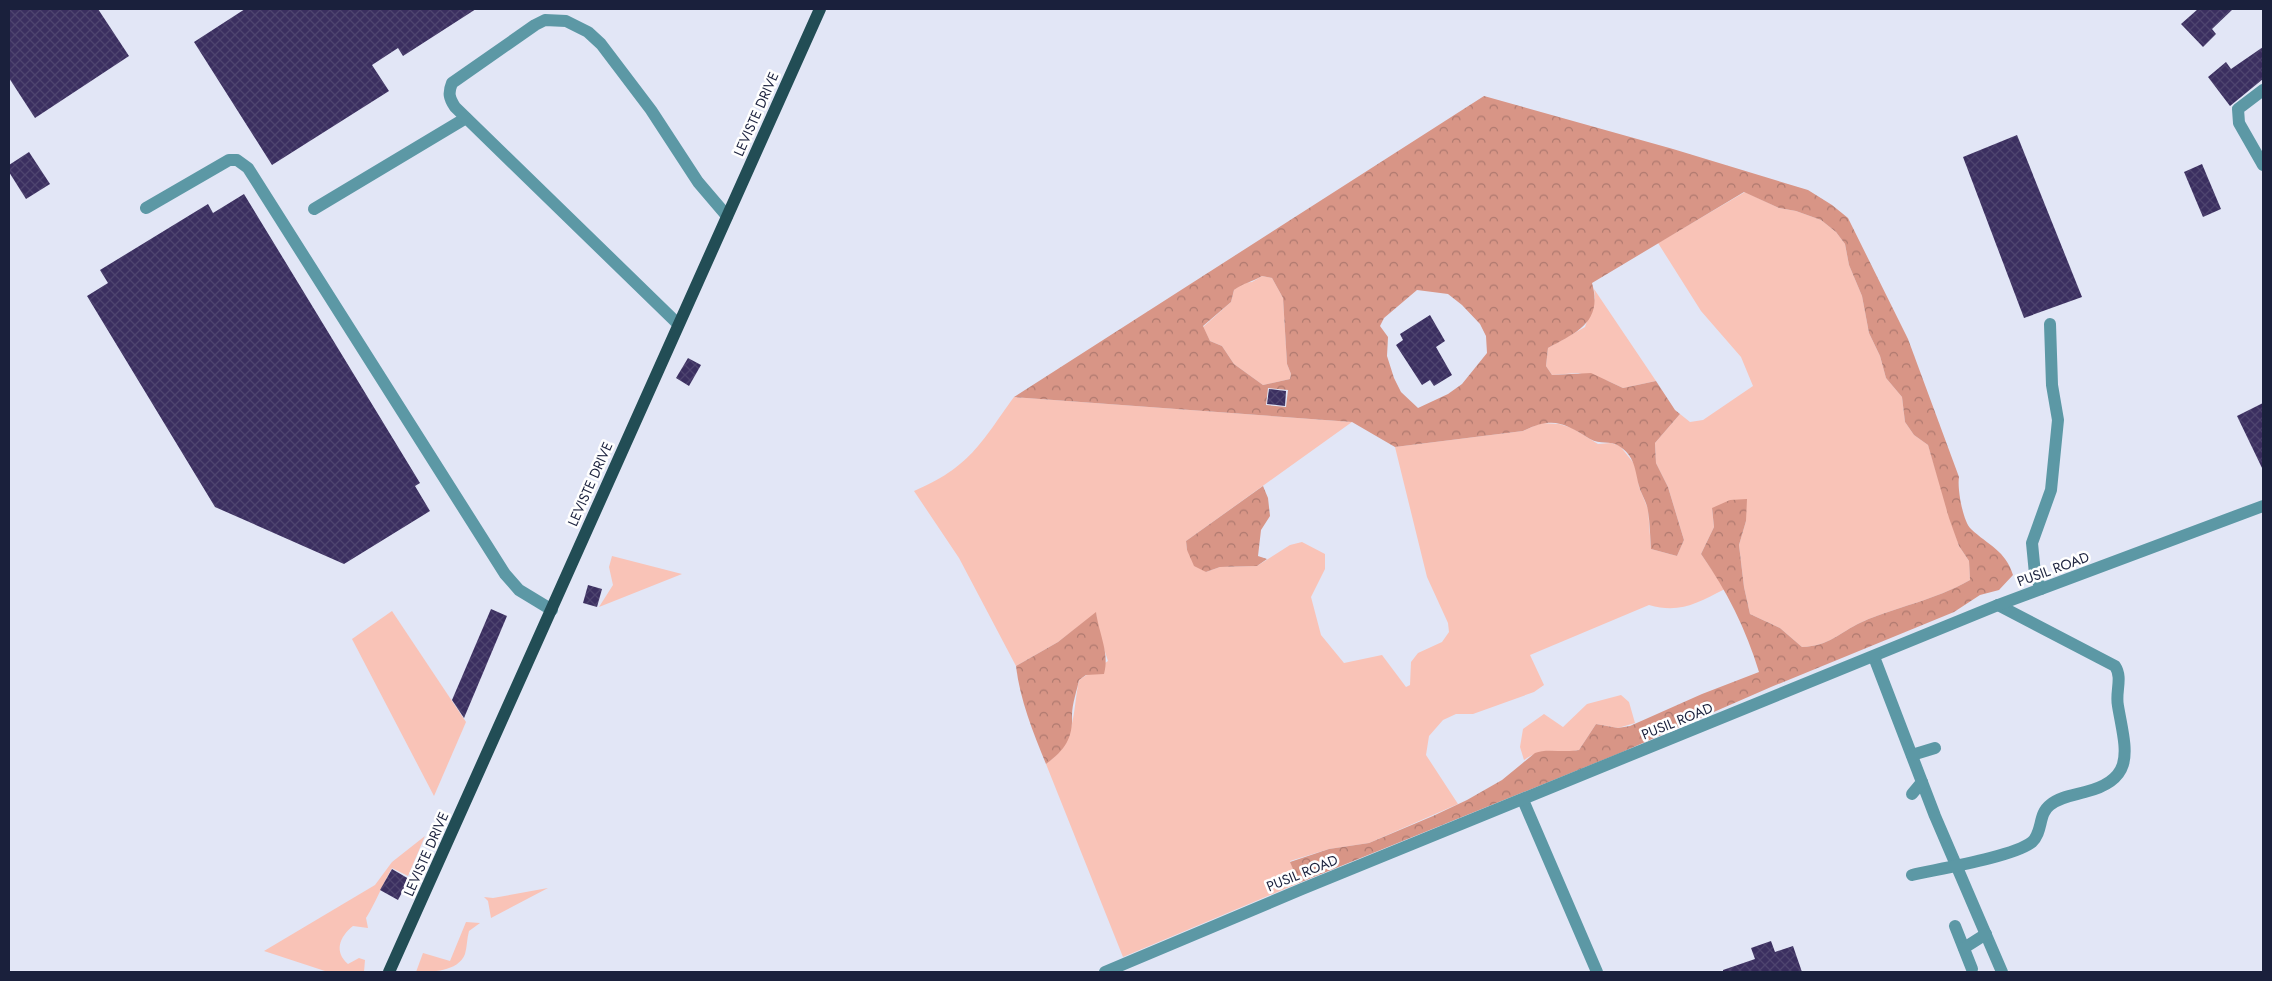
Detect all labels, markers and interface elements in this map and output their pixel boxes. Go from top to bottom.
street label: LEVISTE DRIVE [728,69,784,159]
street label: LEVISTE DRIVE [562,439,618,529]
street label: PUSIL ROAD [2014,547,2092,591]
street label: PUSIL ROAD [1638,698,1716,744]
street label: LEVISTE DRIVE [398,809,454,899]
street label: PUSIL ROAD [1263,850,1341,896]

